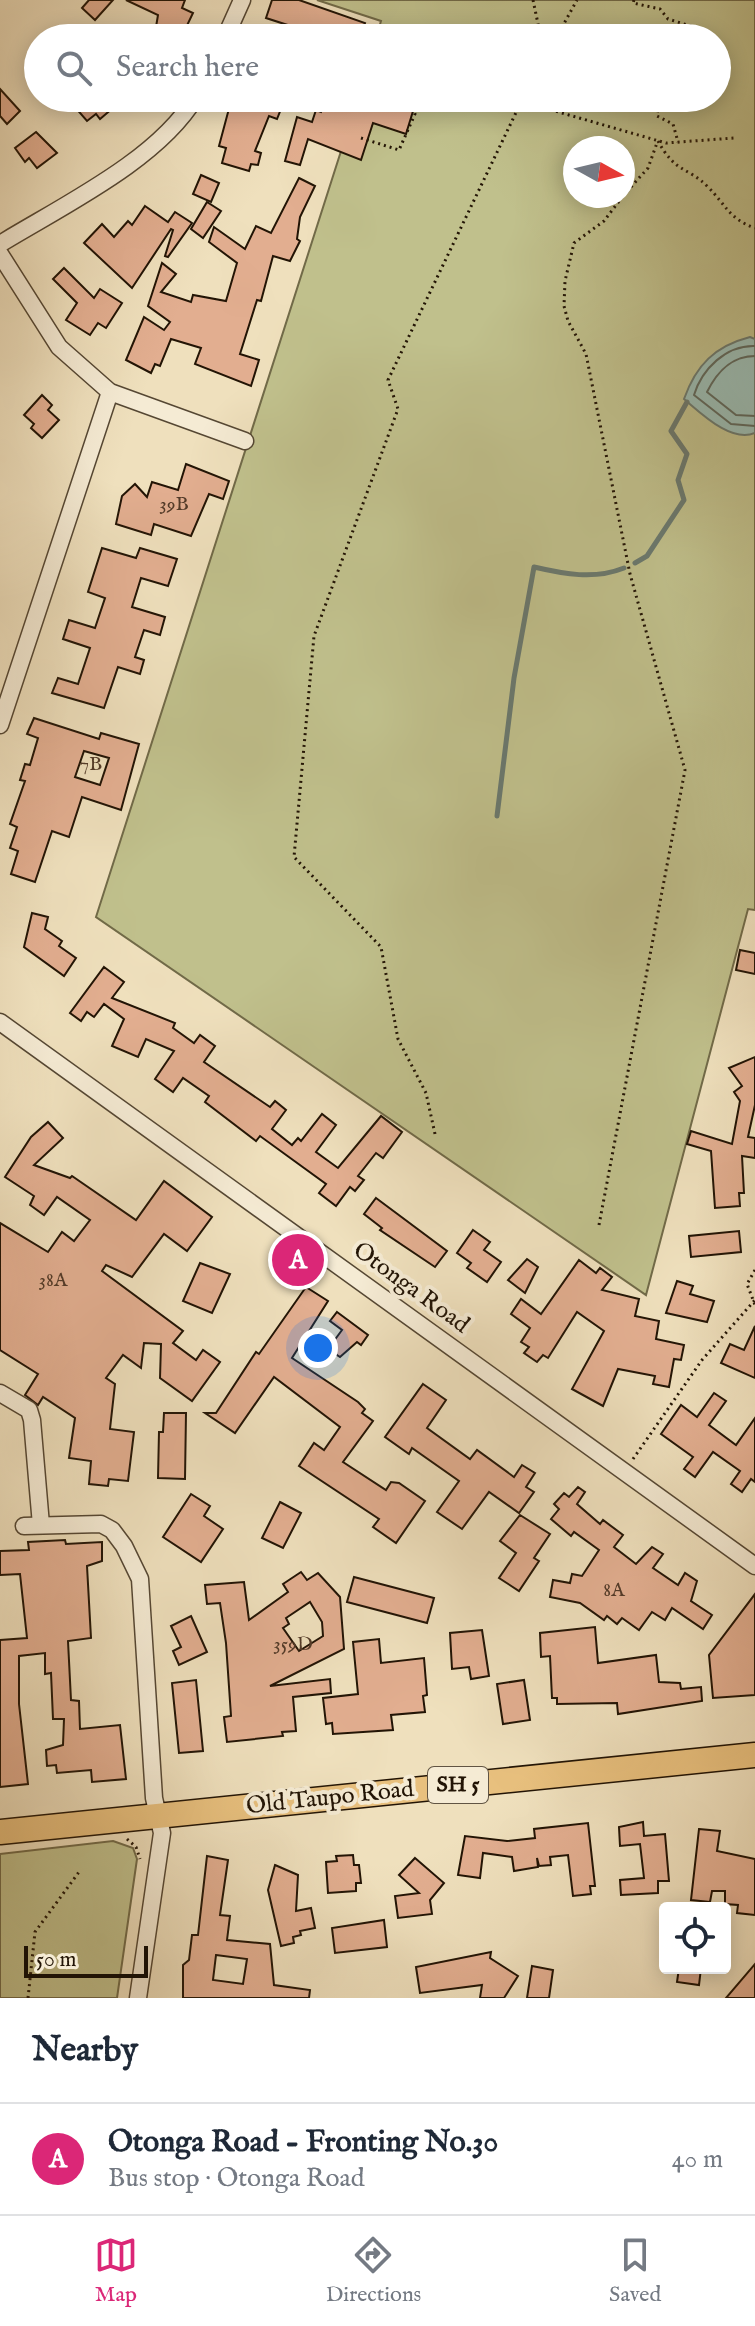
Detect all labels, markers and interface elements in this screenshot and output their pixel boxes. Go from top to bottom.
search box [24,24,731,112]
icon: search [52,46,96,90]
text: Search here [116,49,259,87]
north arrow [563,136,635,208]
house number: 39B [159,492,189,517]
house number: 7B [80,752,102,777]
pin: A [272,1230,324,1290]
street label: Otonga Road [347,1235,476,1341]
house number: 38A [39,1268,68,1293]
your location [298,1328,338,1368]
house number: 8A [603,1578,625,1603]
house number: 359D [273,1632,313,1657]
road number: SH 5 [428,1767,488,1803]
street label: Old Taupo Road [245,1774,416,1822]
map controls [659,1902,731,1974]
button: locate [659,1902,731,1974]
scale bar [24,1942,148,1978]
text: 50 m [36,1946,77,1974]
text: Nearby [32,2029,138,2072]
text: Otonga Road - Fronting No.30 [108,2124,498,2162]
text: A [49,2143,67,2176]
text: 40 m [672,2143,723,2176]
text: Bus stop · Otonga Road [108,2162,365,2195]
tab: Map [94,2233,138,2309]
tab: Directions [326,2233,421,2309]
tab: Saved [609,2233,661,2309]

